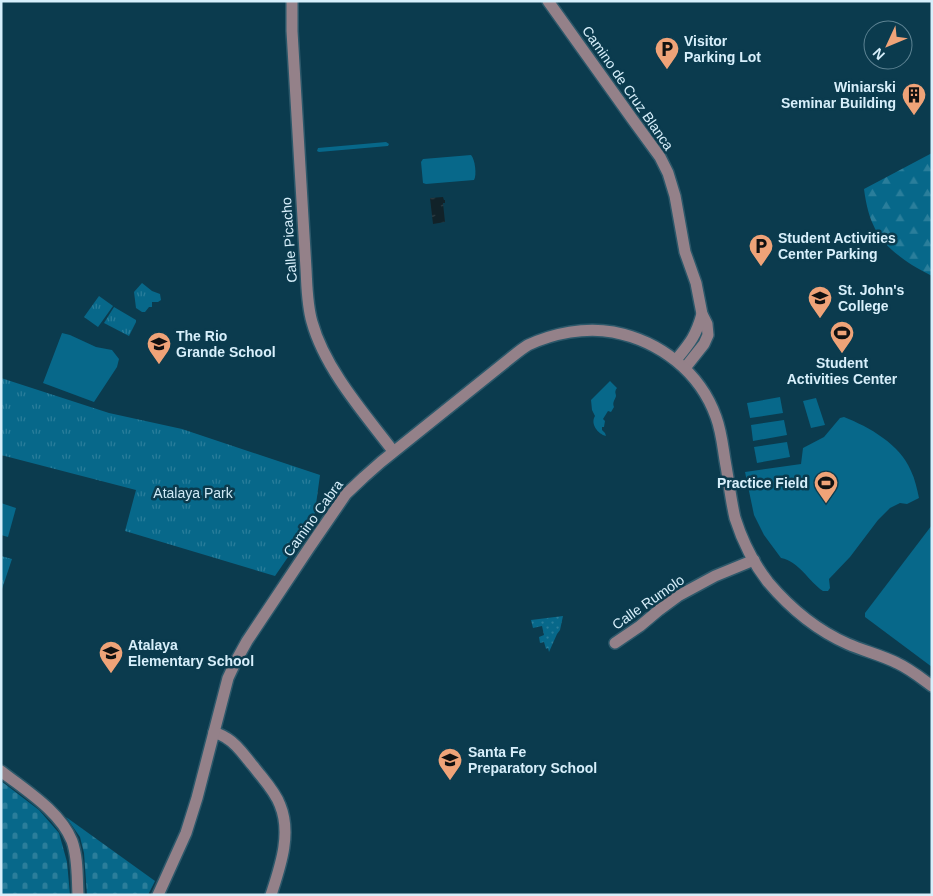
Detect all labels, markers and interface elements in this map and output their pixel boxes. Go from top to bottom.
north arrow [863,20,913,70]
street label: Camino de Cruz Blanca [579,23,677,153]
place label: Visitor Parking Lot [684,33,761,65]
parking icon: Visitor Parking Lot [654,36,680,70]
text: N [869,45,888,63]
place label: Winiarski Seminar Building [781,79,896,111]
building icon: Winiarski Seminar Building [901,82,927,116]
street label: Calle Picacho [278,197,300,283]
place label: Student Activities Center Parking [778,230,896,262]
parking icon: Student Activities Center Parking [748,233,774,267]
place label: St. John's College [838,282,905,314]
school or university icon: St. John's College [807,285,833,319]
sports icon: Student Activities Center [829,320,855,354]
place label: The Rio Grande School [176,328,276,360]
school or university icon: The Rio Grande School [146,331,172,365]
place label: Student Activities Center [787,355,898,387]
sports icon: Practice Field [813,470,839,504]
place label: Practice Field [717,475,808,491]
street label: Camino Cabra [280,477,346,559]
park label: Atalaya Park [153,485,234,501]
street label: Calle Rumolo [609,571,687,633]
place label: Atalaya Elementary School [128,637,254,669]
school or university icon: Atalaya Elementary School [98,640,124,674]
place label: Santa Fe Preparatory School [468,744,597,776]
school or university icon: Santa Fe Preparatory School [437,747,463,781]

